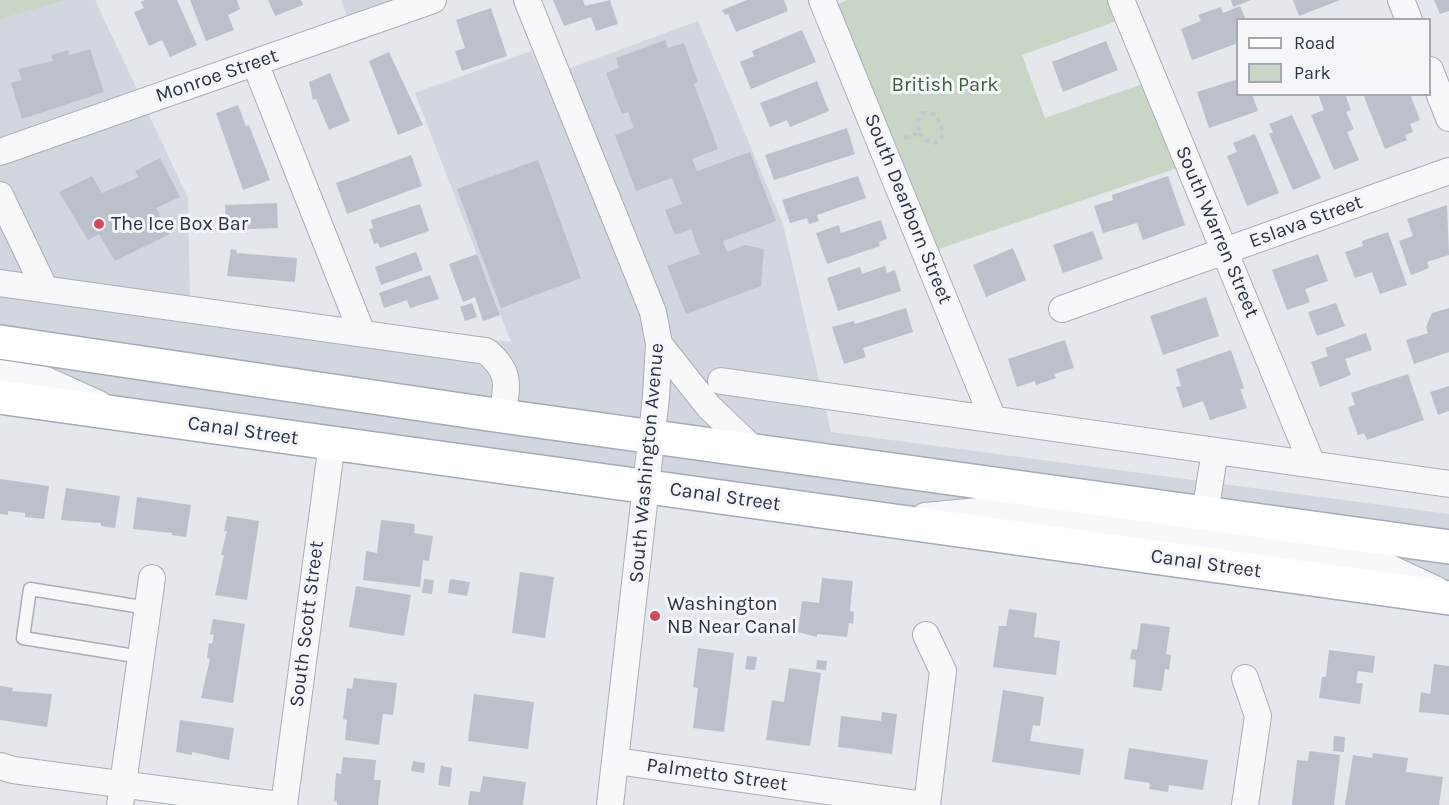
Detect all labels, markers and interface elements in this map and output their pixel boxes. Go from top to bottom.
legend [1236,18,1431,96]
text: Road [1294,32,1335,54]
street label: Monroe Street [153,44,281,108]
text: Park [1294,62,1331,84]
park label: British Park [891,73,999,97]
street label: South Dearborn Street [859,110,957,308]
street label: South Warren Street [1170,143,1264,321]
street label: Eslava Street [1246,190,1366,254]
place label: The Ice Box Bar [111,212,248,236]
marker: The Ice Box Bar [92,217,106,231]
street label: South Washington Avenue [625,342,669,584]
street label: Canal Street [186,411,300,451]
street label: Canal Street [668,477,782,517]
street label: South Scott Street [285,539,329,709]
street label: Canal Street [1149,544,1263,584]
place label: Washington NB Near Canal [667,592,797,639]
marker: Washington NB Near Canal [648,609,662,623]
street label: Palmetto Street [645,753,789,797]

